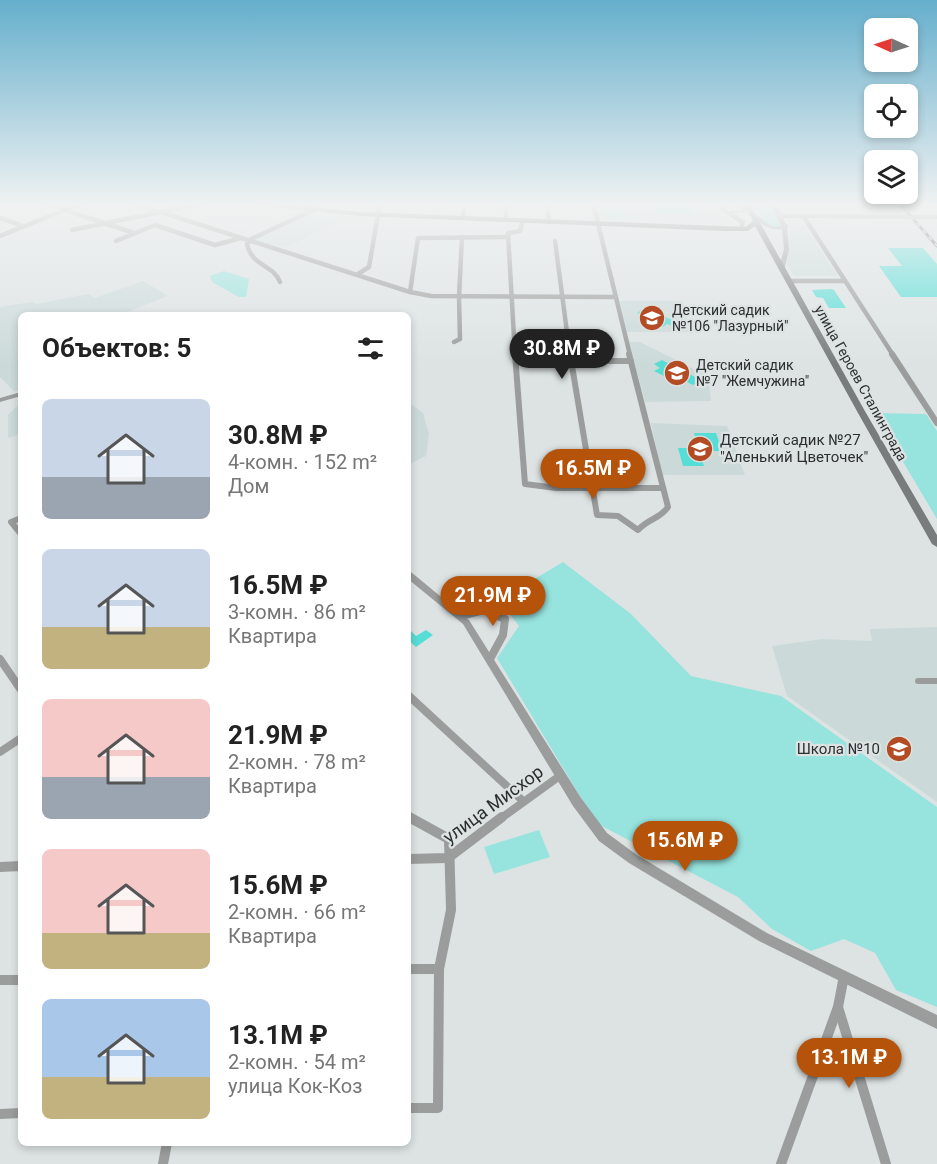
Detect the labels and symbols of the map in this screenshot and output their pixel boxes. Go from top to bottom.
north arrow [864,18,918,72]
place label: Детский садик №106 "Лазурный" [672,302,789,334]
street label: улица Героев Сталинграда [811,302,911,464]
school or university icon: Детский садик №106 "Лазурный" [637,303,667,333]
pin: 30.8M ₽ [507,329,617,380]
place label: Детский садик №7 "Жемчужина" [696,357,809,389]
school or university icon: Детский садик №7 "Жемчужина" [662,358,692,388]
place label: Детский садик №27 "Аленький Цветочек" [720,431,869,466]
school or university icon: Детский садик №27 "Аленький Цветочек" [685,434,715,464]
pin: 16.5M ₽ [538,449,648,500]
pin: 21.9M ₽ [438,576,548,627]
school or university icon: Школа №10 [884,734,914,764]
place label: Школа №10 [797,740,880,758]
street label: улица Мисхор [439,761,547,847]
pin: 15.6M ₽ [630,821,740,872]
pin: 13.1M ₽ [794,1038,904,1089]

